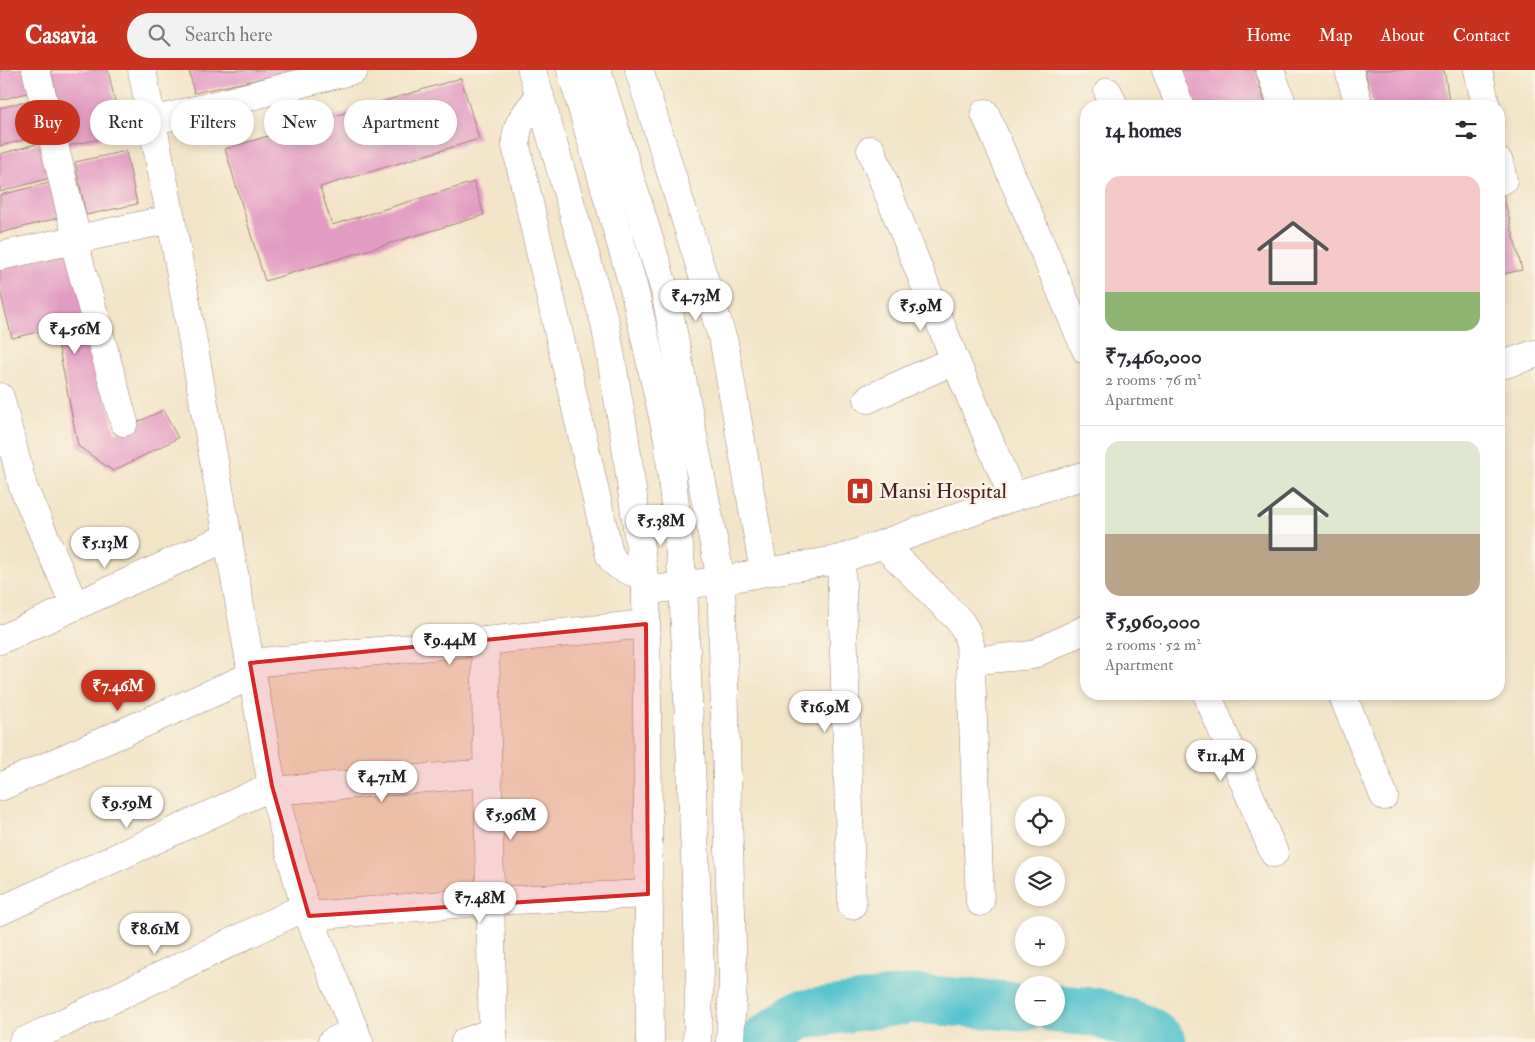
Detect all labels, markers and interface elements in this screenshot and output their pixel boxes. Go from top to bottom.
search box [127,13,477,58]
text: Casavia [25,20,97,51]
icon: search [145,21,173,49]
text: Search here [185,23,273,47]
text: Home [1246,24,1291,47]
text: Map [1319,24,1353,47]
text: About [1381,24,1425,47]
text: Contact [1453,24,1510,47]
chip: Buy [15,100,80,145]
chip: Rent [90,100,161,145]
chip: Filters [171,100,254,145]
chip: New [264,100,334,145]
chip: Apartment [344,100,457,145]
icon: filters [1452,116,1480,144]
text: 14 homes [1105,117,1182,144]
icon: home [1248,208,1338,298]
pin: ₹4.73M [655,280,737,322]
text: ₹4.73M [671,286,721,306]
pin: ₹5.9M [886,290,956,332]
text: ₹5.9M [900,296,942,316]
pin: ₹4.56M [34,312,116,355]
text: ₹4.56M [49,319,101,339]
text: ₹7,460,000 [1105,343,1202,370]
text: 2 rooms · 76 m² [1105,370,1201,390]
text: Apartment [1105,390,1173,410]
icon: home [1248,474,1338,564]
hospital icon: Mansi Hospital [845,476,875,506]
place label: Mansi Hospital [879,478,1008,505]
pin: ₹5.38M [620,504,702,547]
text: ₹5.38M [637,511,685,531]
pin: ₹5.13M [64,526,146,569]
text: ₹5.13M [82,533,128,553]
text: ₹5,960,000 [1105,608,1200,635]
pin: ₹9.44M [409,624,491,666]
text: ₹9.44M [423,630,477,650]
text: 2 rooms · 52 m² [1105,635,1201,655]
text: Apartment [1105,655,1173,675]
pin: ₹7.46M [77,670,159,712]
text: ₹7.46M [92,676,144,696]
pin: ₹16.9M [784,690,866,733]
text: ₹16.9M [800,697,850,717]
pin: ₹11.4M [1180,740,1262,782]
text: ₹11.4M [1197,746,1245,766]
pin: ₹4.71M [341,760,423,803]
text: ₹4.71M [357,767,407,787]
pin: ₹9.59M [86,786,168,829]
text: ₹9.59M [102,793,152,813]
map controls [1015,796,1065,1026]
button: locate [1015,796,1065,846]
pin: ₹5.96M [470,798,552,841]
text: ₹5.96M [486,805,536,825]
button: layers [1015,856,1065,906]
pin: ₹7.48M [439,882,521,924]
text: ₹7.48M [454,888,506,908]
pin: ₹8.61M [114,912,196,955]
button: + [1015,916,1065,966]
text: ₹8.61M [131,919,179,939]
button: − [1015,976,1065,1026]

